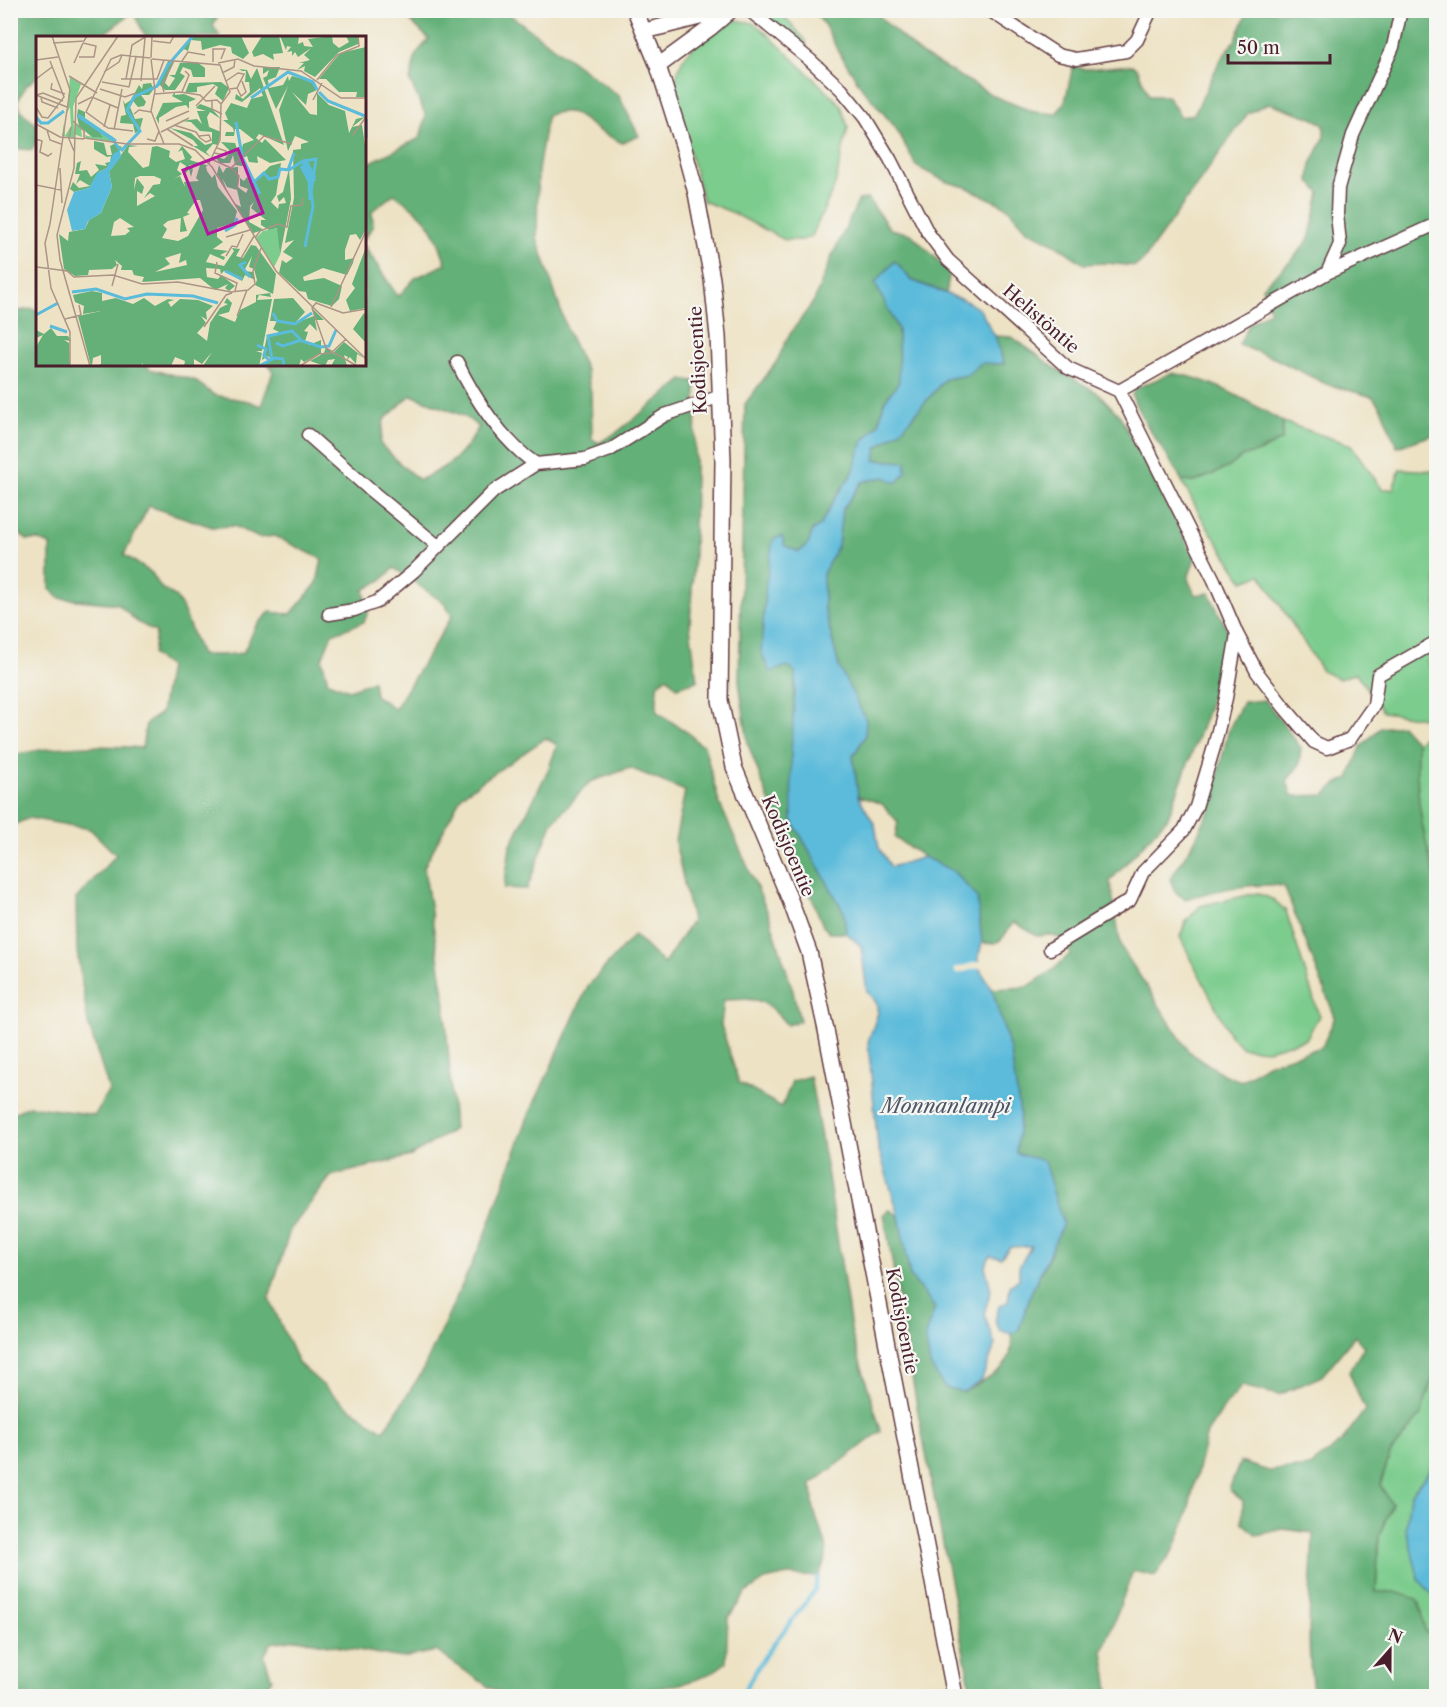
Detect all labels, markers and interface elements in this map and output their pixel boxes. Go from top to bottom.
scale bar [1228,27,1330,65]
inset map [36,36,366,366]
text: 50 m [1237,37,1280,59]
street label: Helistöntie [998,280,1084,358]
street label: Kodisjoentie [684,305,712,415]
street label: Kodisjoentie [757,792,819,900]
water label: Monnanlampi [879,1094,1013,1118]
street label: Kodisjoentie [881,1266,923,1376]
north arrow [1360,1620,1420,1680]
text: N [1385,1624,1406,1648]

